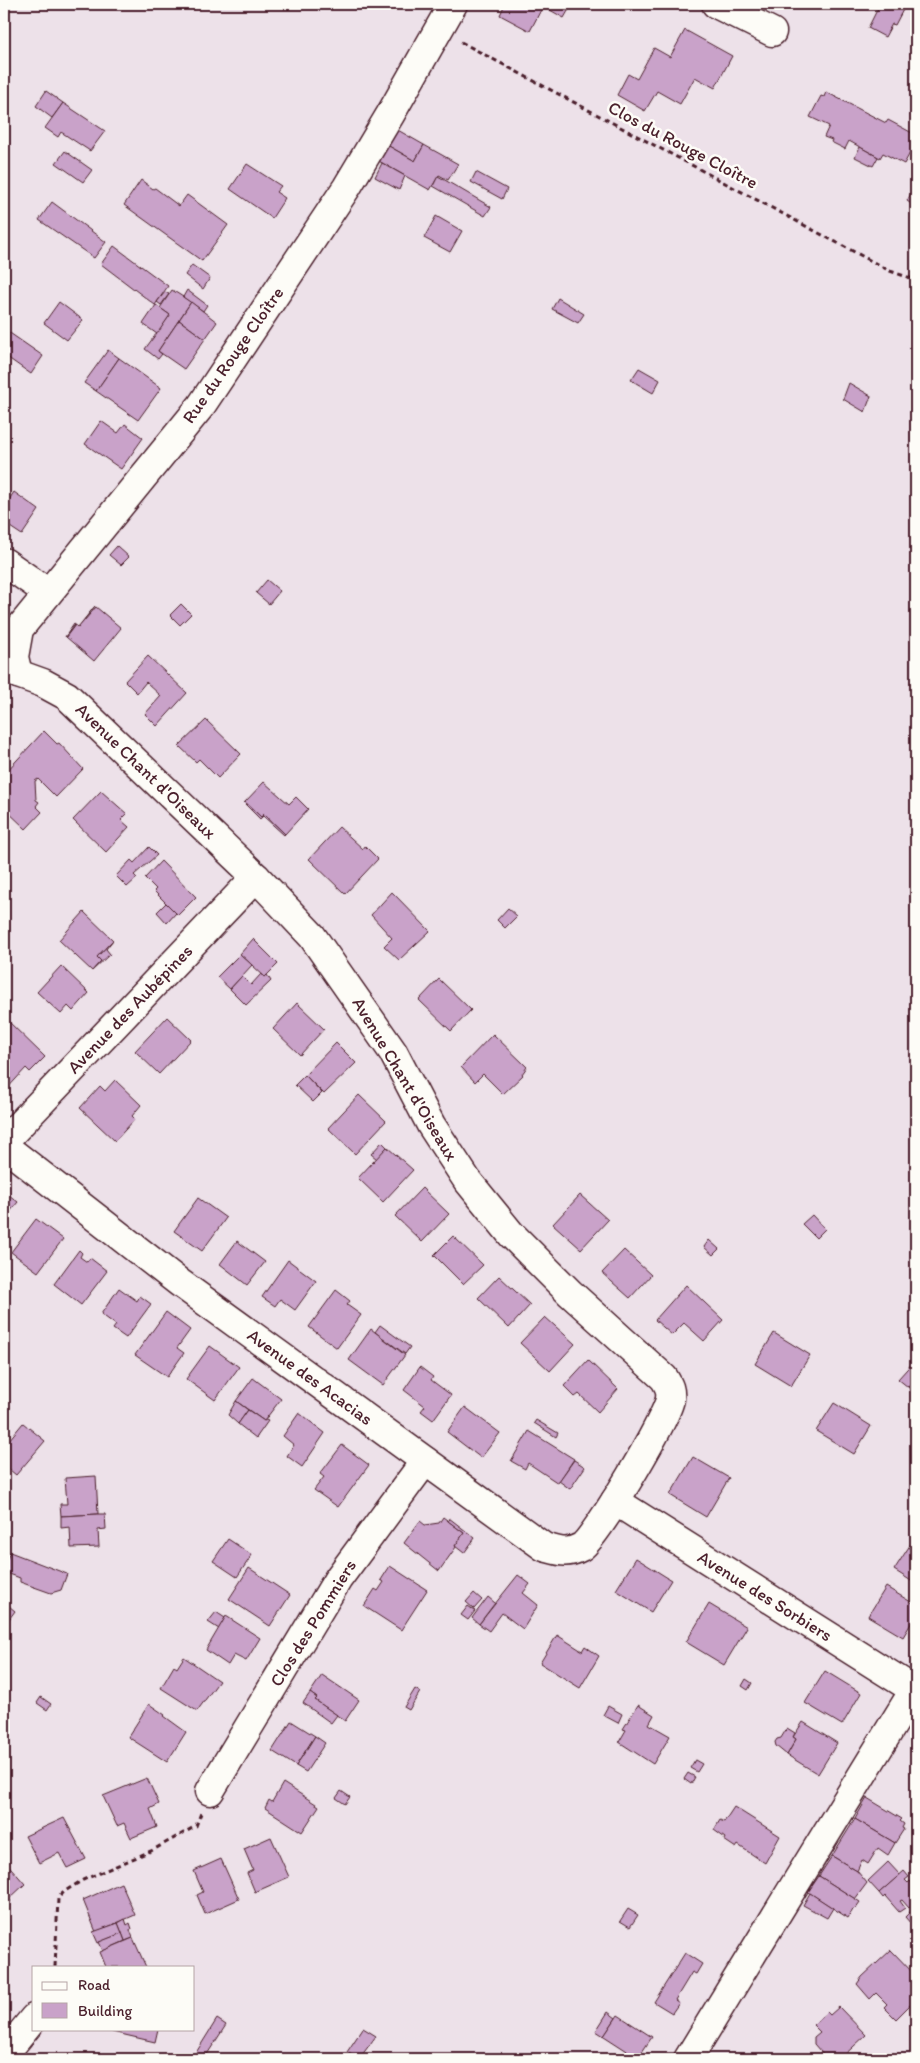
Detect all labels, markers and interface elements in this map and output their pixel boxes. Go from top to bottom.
street label: Clos du Rouge Cloître [604,96,762,194]
street label: Rue du Rouge Cloître [178,282,288,428]
street label: Avenue Chant d'Oiseaux [71,698,221,844]
street label: Avenue des Aubépines [63,940,197,1078]
street label: Avenue Chant d'Oiseaux [347,993,463,1165]
street label: Avenue des Acacias [243,1324,377,1430]
street label: Avenue des Sorbiers [694,1546,836,1646]
street label: Clos des Pommiers [265,1555,361,1691]
legend [32,1966,195,2030]
text: Road [78,1976,111,1994]
text: Building [78,2002,132,2020]

